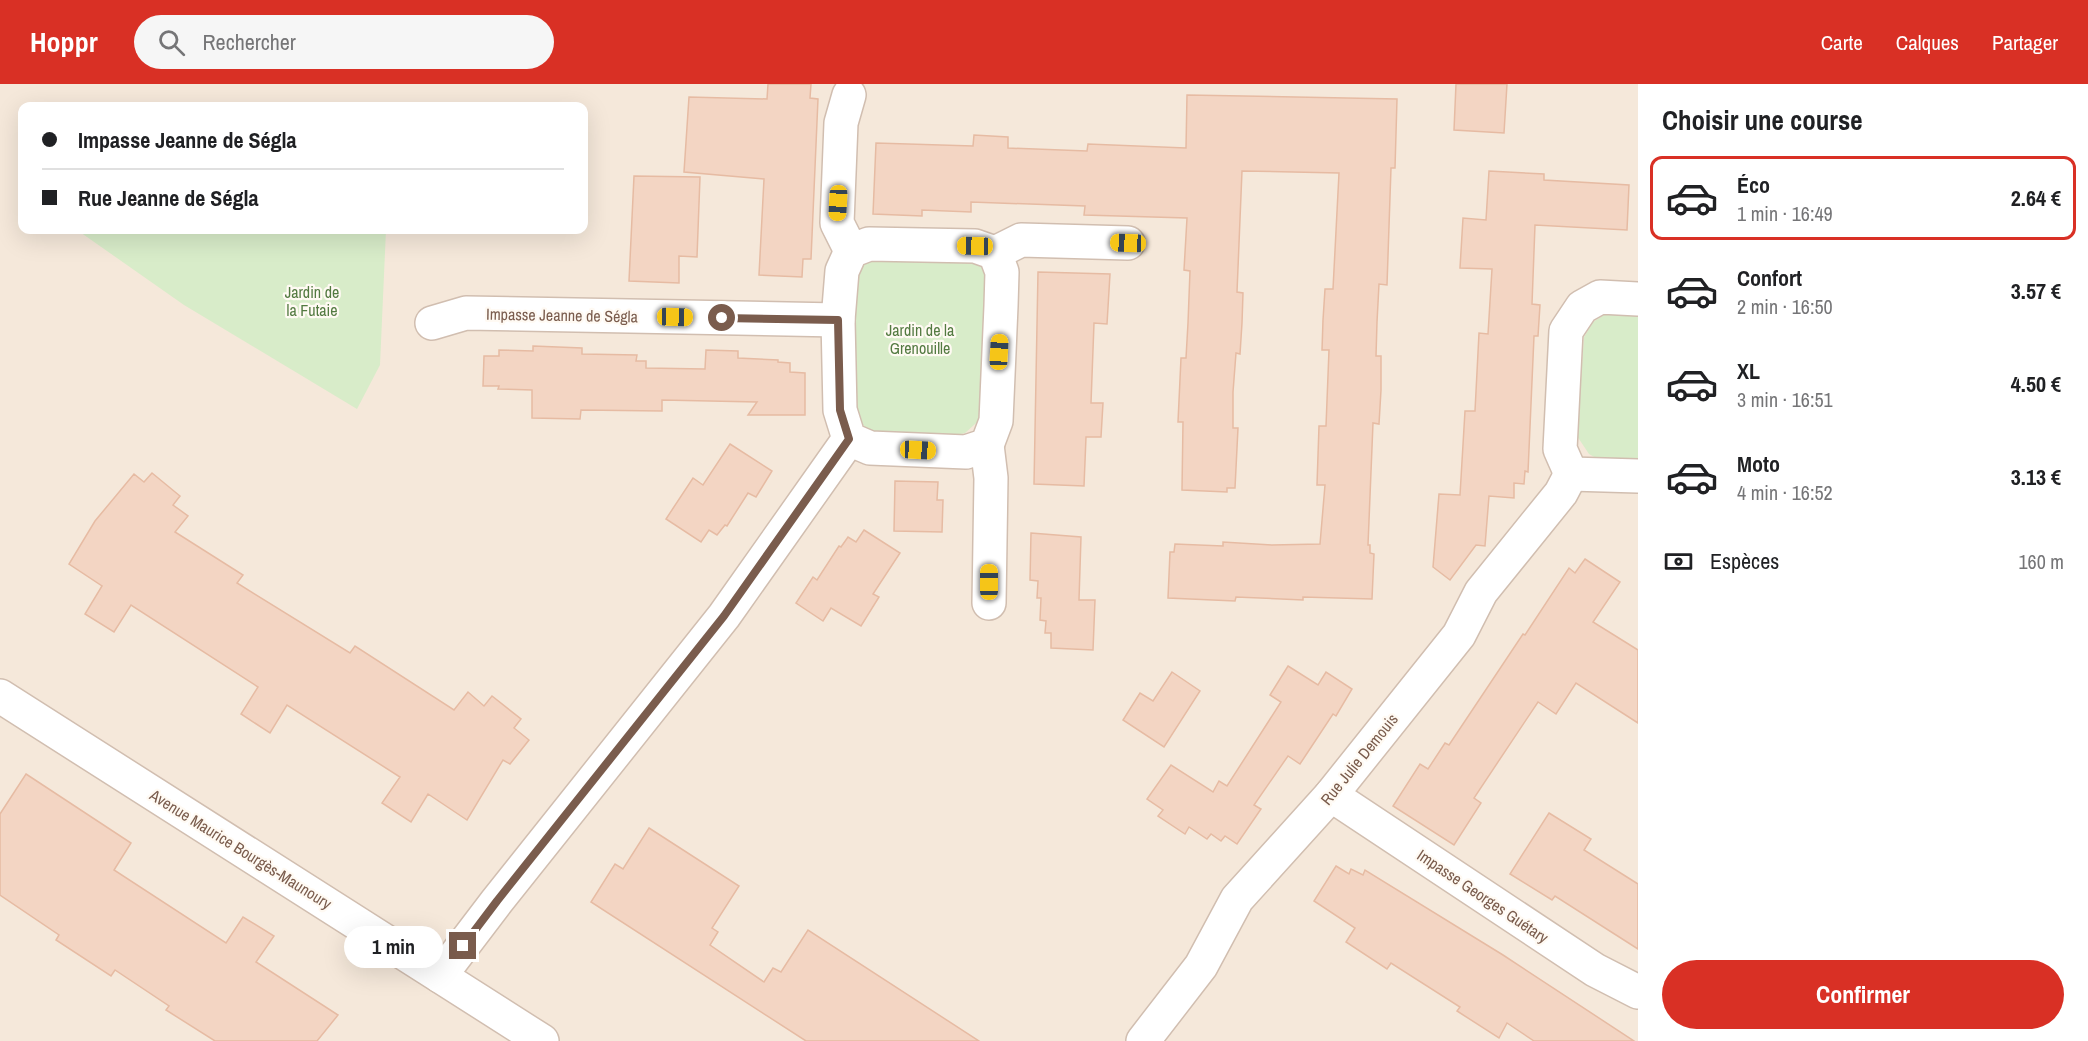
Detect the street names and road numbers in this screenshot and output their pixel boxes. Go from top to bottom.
street label: Impasse Jeanne de Ségla [486,303,639,327]
street label: Rue Julie Demouis [1315,709,1403,809]
street label: Avenue Maurice Bourgès-Maunoury [145,783,336,914]
street label: Impasse Georges Guétary [1413,844,1553,948]

